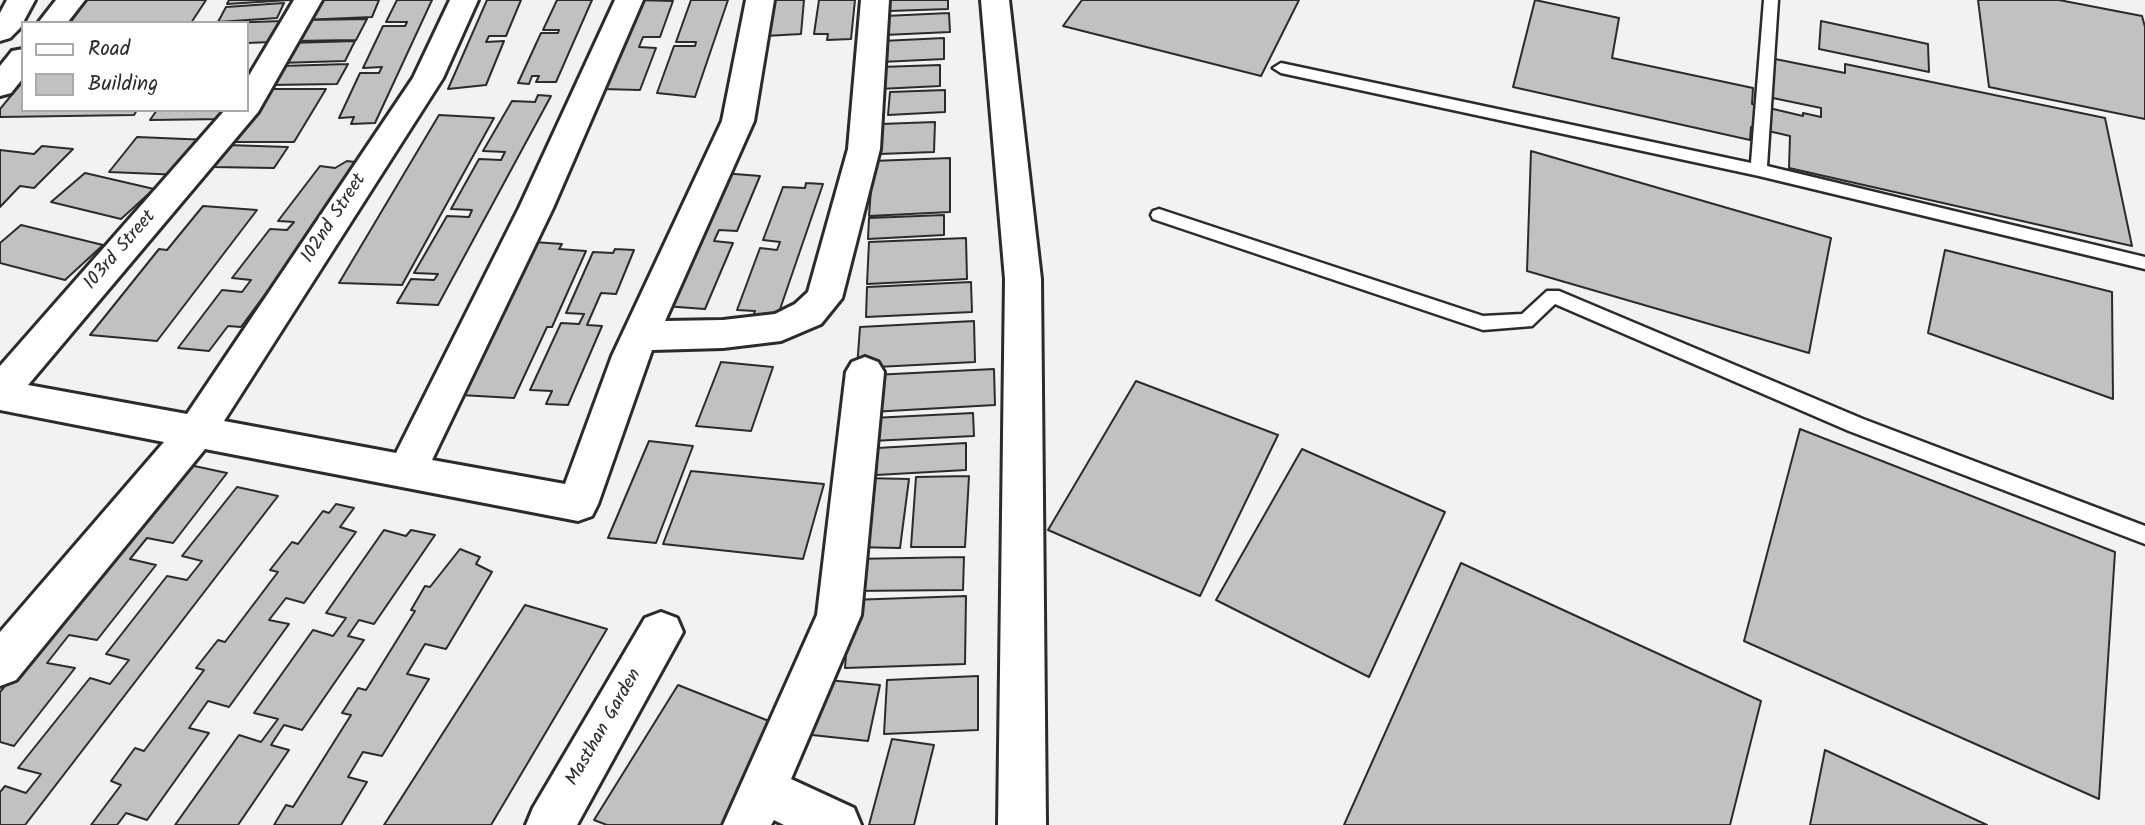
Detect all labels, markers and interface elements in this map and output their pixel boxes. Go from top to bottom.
legend [21,21,248,112]
text: Road [88,33,130,66]
text: Building [88,68,158,101]
street label: 102nd Street [298,170,372,268]
street label: 103rd Street [80,207,162,295]
street label: Masthan Garden [562,666,648,790]

